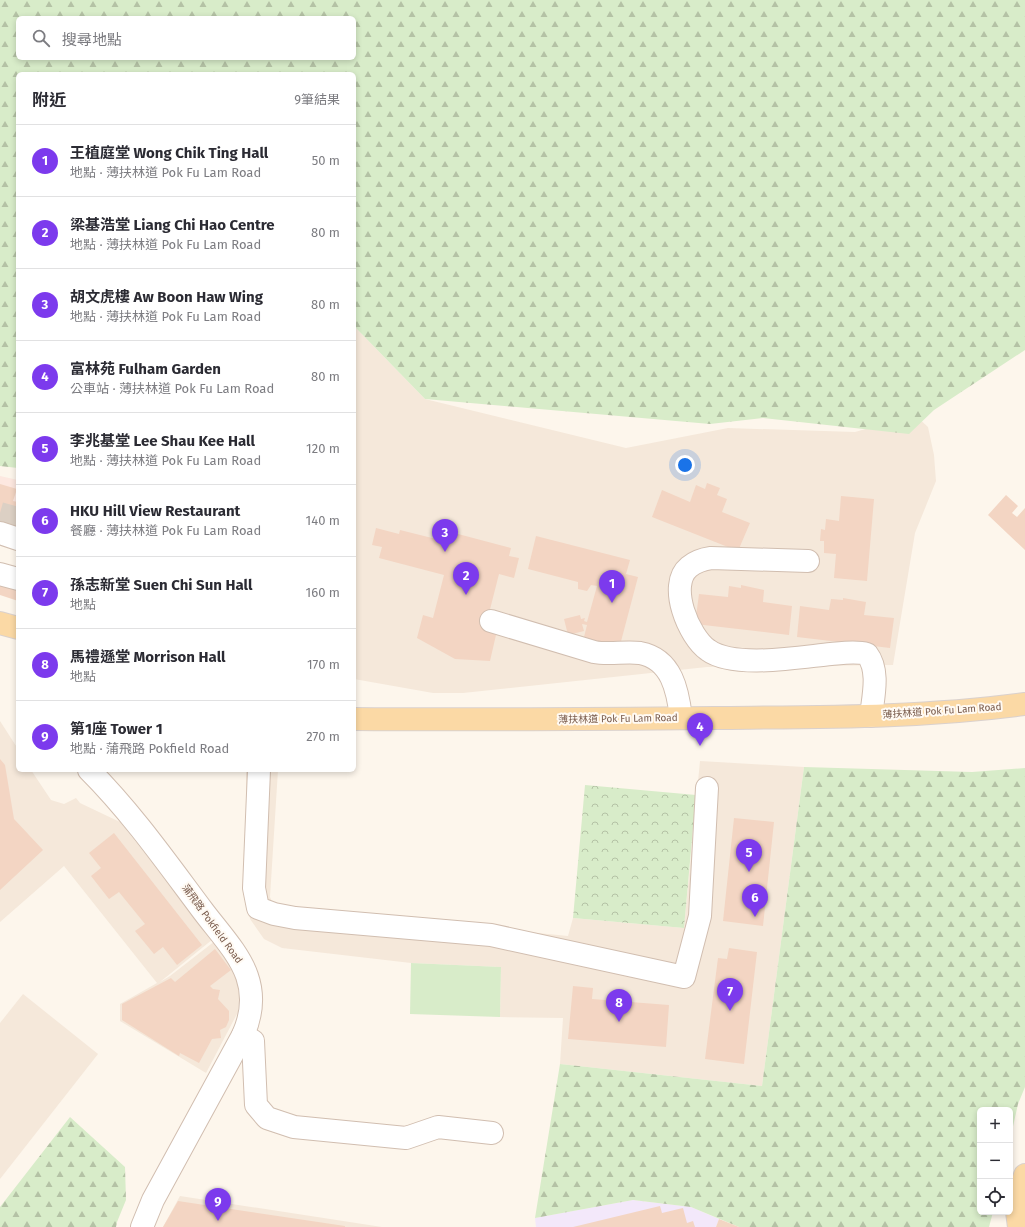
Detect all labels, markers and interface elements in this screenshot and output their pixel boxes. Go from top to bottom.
search box [16,16,356,60]
icon: search [30,27,52,49]
text: 搜尋地點 [62,31,122,49]
text: 附近 [32,90,66,111]
text: 9筆結果 [294,92,340,107]
text: 王植庭堂 Wong Chik Ting Hall [70,144,268,162]
text: 1 [42,153,48,168]
text: 50 m [312,153,340,168]
text: 地點 · 薄扶林道 Pok Fu Lam Road [70,165,261,180]
text: 梁基浩堂 Liang Chi Hao Centre [70,216,275,234]
text: 2 [42,225,48,240]
text: 80 m [311,225,340,240]
text: 地點 · 薄扶林道 Pok Fu Lam Road [70,237,261,252]
text: 胡文虎樓 Aw Boon Haw Wing [70,288,263,306]
text: 3 [42,297,48,312]
text: 80 m [311,297,340,312]
text: 地點 · 薄扶林道 Pok Fu Lam Road [70,309,261,324]
text: 富林苑 Fulham Garden [70,360,221,378]
text: 4 [41,369,49,384]
text: 80 m [311,369,340,384]
text: 公車站 · 薄扶林道 Pok Fu Lam Road [70,381,274,396]
text: 李兆基堂 Lee Shau Kee Hall [70,432,255,450]
text: 5 [42,441,48,456]
text: 120 m [306,441,340,456]
text: 地點 · 薄扶林道 Pok Fu Lam Road [70,453,261,468]
your location [675,455,695,475]
text: HKU Hill View Restaurant [70,502,240,520]
text: 6 [41,513,49,528]
text: 140 m [306,513,340,528]
pin: 3 [432,519,458,552]
text: 餐廳 · 薄扶林道 Pok Fu Lam Road [70,523,261,538]
pin: 2 [453,562,479,595]
pin: 1 [599,570,625,603]
text: 孫志新堂 Suen Chi Sun Hall [70,576,252,594]
text: 7 [42,585,48,600]
text: 160 m [306,585,340,600]
text: 地點 [70,597,96,612]
text: 馬禮遜堂 Morrison Hall [70,648,226,666]
text: 8 [41,657,49,672]
text: 170 m [307,657,340,672]
text: 地點 [70,669,96,684]
street label: 薄扶林道 Pok Fu Lam Road [882,701,1002,721]
street label: 薄扶林道 Pok Fu Lam Road [558,712,678,726]
pin: 4 [687,713,713,746]
text: 第1座 Tower 1 [70,720,163,738]
text: 9 [41,729,49,744]
text: 270 m [306,729,340,744]
text: 地點 · 蒲飛路 Pokfield Road [70,741,229,756]
pin: 5 [736,839,762,872]
street label: 蒲飛路 Pokfield Road [179,882,245,966]
pin: 6 [742,884,768,917]
pin: 7 [717,978,743,1011]
pin: 8 [606,989,632,1022]
map controls [977,1107,1013,1215]
button: + [977,1107,1013,1143]
button: − [977,1143,1013,1179]
button: locate [977,1179,1013,1215]
pin: 9 [205,1188,231,1221]

